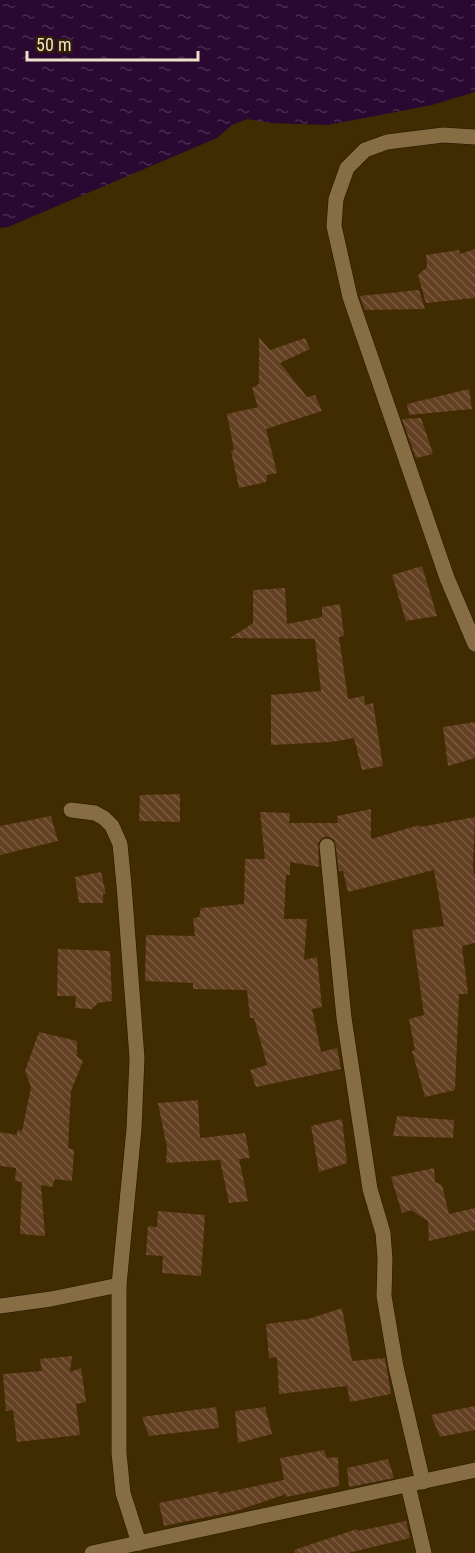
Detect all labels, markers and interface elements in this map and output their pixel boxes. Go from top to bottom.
scale bar [27,24,198,62]
text: 50 m [36,34,71,55]

